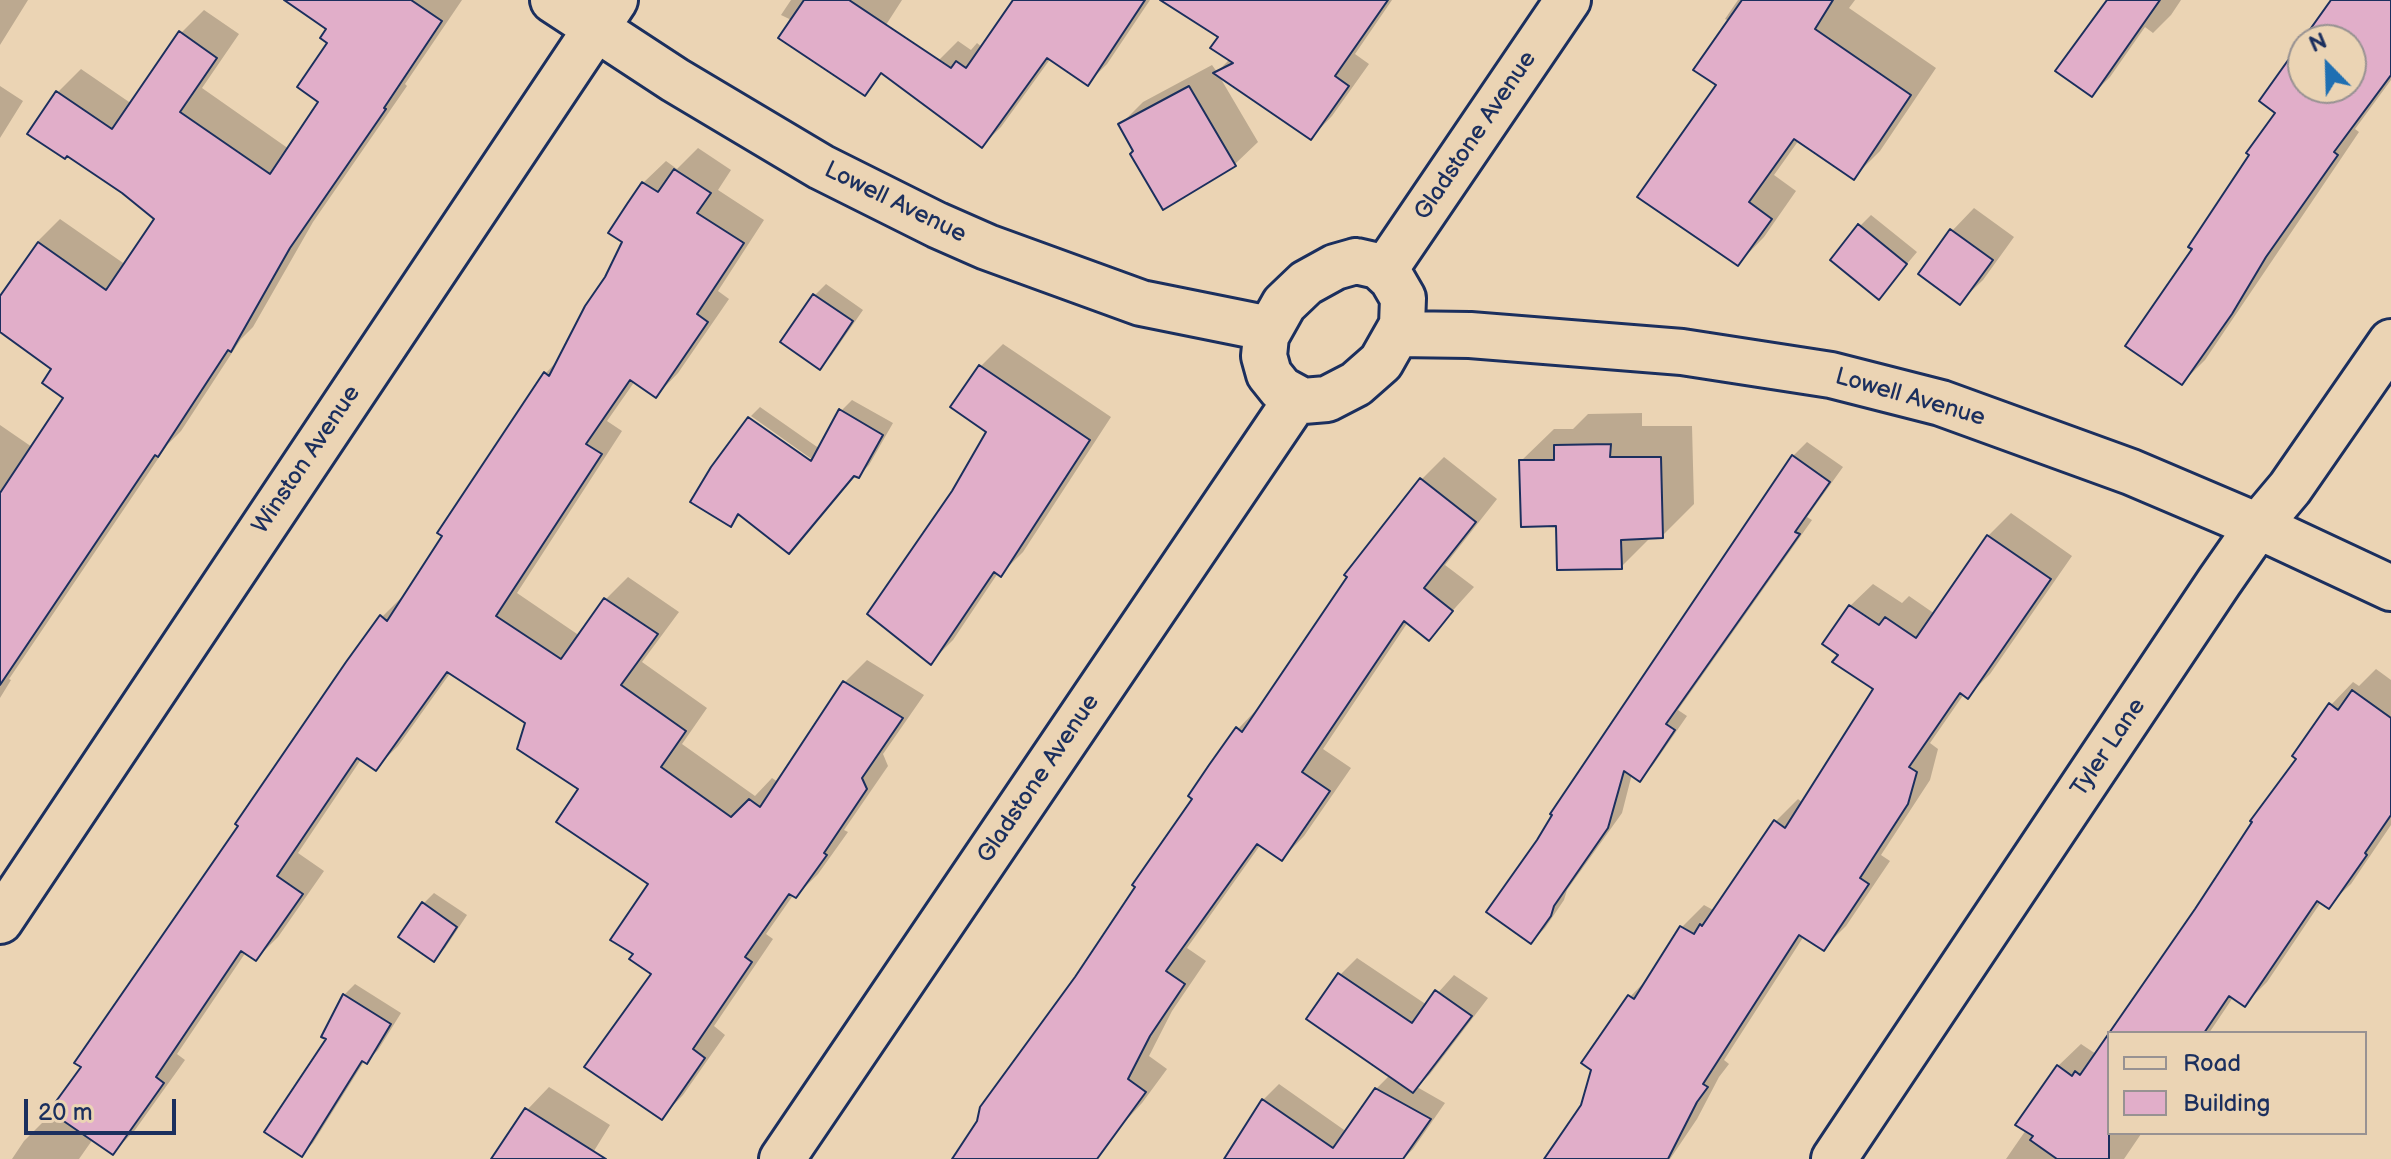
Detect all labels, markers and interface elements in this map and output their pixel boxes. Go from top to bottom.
north arrow [2287,24,2367,104]
text: N [2305,28,2331,59]
street label: Gladstone Avenue [1409,46,1543,226]
street label: Lowell Avenue [819,156,971,250]
street label: Lowell Avenue [1832,363,1988,433]
street label: Winston Avenue [247,380,367,540]
street label: Gladstone Avenue [972,689,1106,869]
street label: Tyler Lane [2066,693,2152,803]
legend [2107,1031,2367,1135]
text: Road [2183,1049,2241,1078]
scale bar [28,1083,180,1133]
text: Building [2183,1089,2270,1118]
text: 20 m [38,1098,93,1127]

